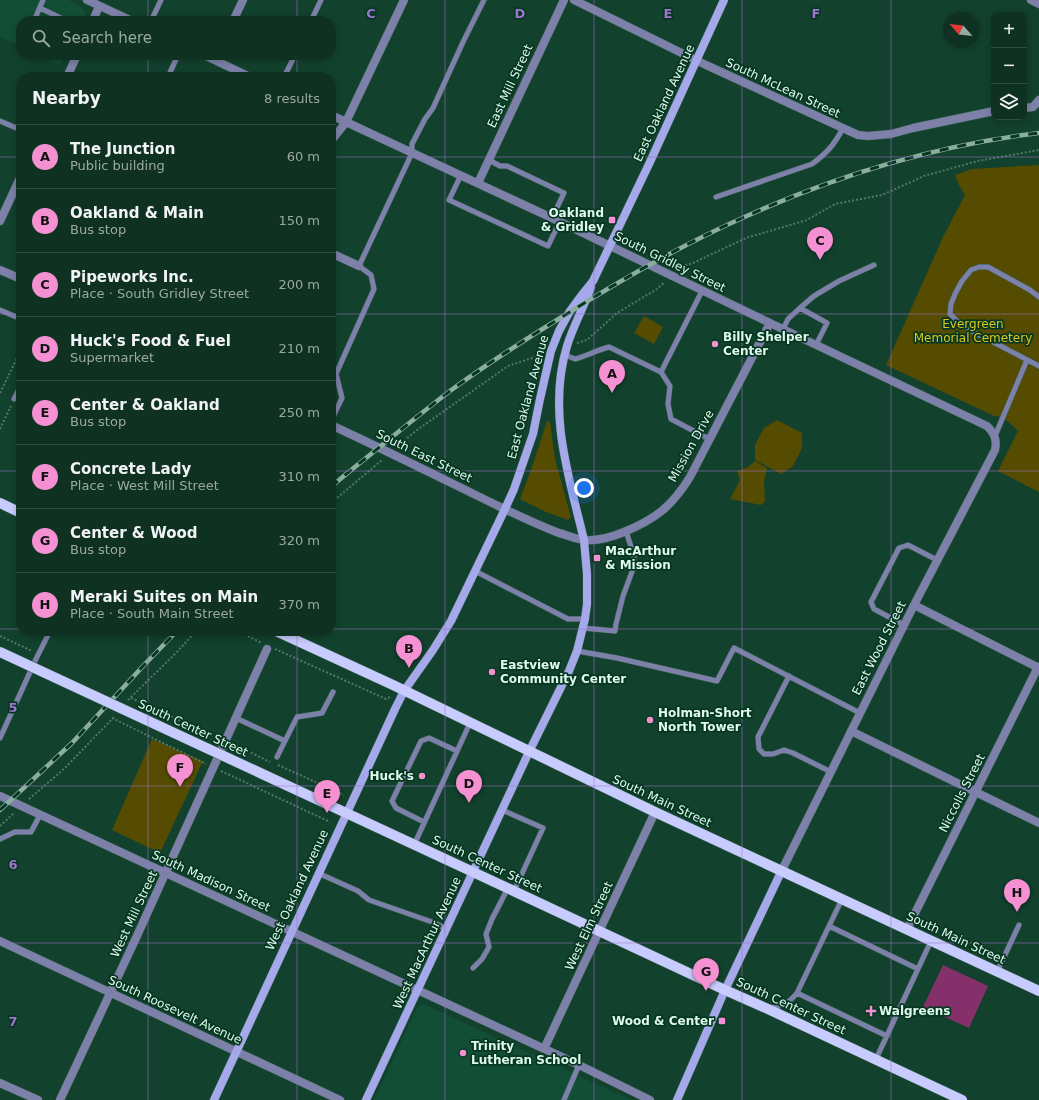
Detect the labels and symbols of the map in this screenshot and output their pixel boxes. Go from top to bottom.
text: C [366,6,376,21]
text: D [515,6,526,21]
text: E [664,6,672,21]
text: F [812,6,820,21]
north arrow [943,12,979,48]
street label: East Mill Street [485,42,536,130]
street label: East Oakland Avenue [631,42,697,164]
street label: South McLean Street [724,55,843,121]
place label: Oakland & Gridley [541,206,604,234]
marker: Oakland & Gridley [607,215,617,225]
pin: C [807,227,833,260]
street label: South Gridley Street [612,229,728,295]
park label: Evergreen Memorial Cemetery [914,317,1032,345]
place label: Billy Shelper Center [723,330,809,358]
street label: East Oakland Avenue [505,333,551,461]
marker: Billy Shelper Center [710,339,720,349]
pin: A [599,360,625,393]
street label: Mission Drive [665,407,717,485]
street label: South East Street [374,427,474,485]
your location [574,478,594,498]
place label: MacArthur & Mission [605,544,676,572]
marker: MacArthur & Mission [592,553,602,563]
street label: East Wood Street [849,598,909,697]
pin: B [396,635,422,668]
place label: Eastview Community Center [500,658,626,686]
marker: Eastview Community Center [487,667,497,677]
street label: South Center Street [136,696,250,760]
text: 5 [8,700,18,715]
place label: Holman-Short North Tower [658,706,752,734]
marker: Holman-Short North Tower [645,715,655,725]
street label: Niccolls Street [936,751,988,835]
pin: F [167,754,193,787]
place label: Huck's [370,769,414,783]
pin: D [456,770,482,803]
marker: Huck's [417,771,427,781]
street label: South Main Street [610,772,714,830]
pin: E [314,780,340,813]
street label: West Oakland Avenue [263,828,331,952]
street label: South Center Street [430,832,544,896]
street label: South Madison Street [150,847,273,915]
text: 6 [8,857,18,872]
street label: West Mill Street [108,868,160,960]
street label: West MacArthur Avenue [390,875,464,1011]
street label: West Elm Street [562,879,616,973]
pin: H [1004,879,1030,912]
street label: South Main Street [904,909,1008,967]
pin: G [693,958,719,991]
street label: South Roosevelt Avenue [106,973,244,1047]
street label: South Center Street [734,974,848,1038]
place label: Walgreens [879,1004,951,1018]
marker: Walgreens [866,1006,876,1016]
text: 7 [8,1014,18,1029]
place label: Wood & Center [612,1014,714,1028]
marker: Wood & Center [717,1016,727,1026]
place label: Trinity Lutheran School [471,1039,581,1067]
marker: Trinity Lutheran School [458,1048,468,1058]

